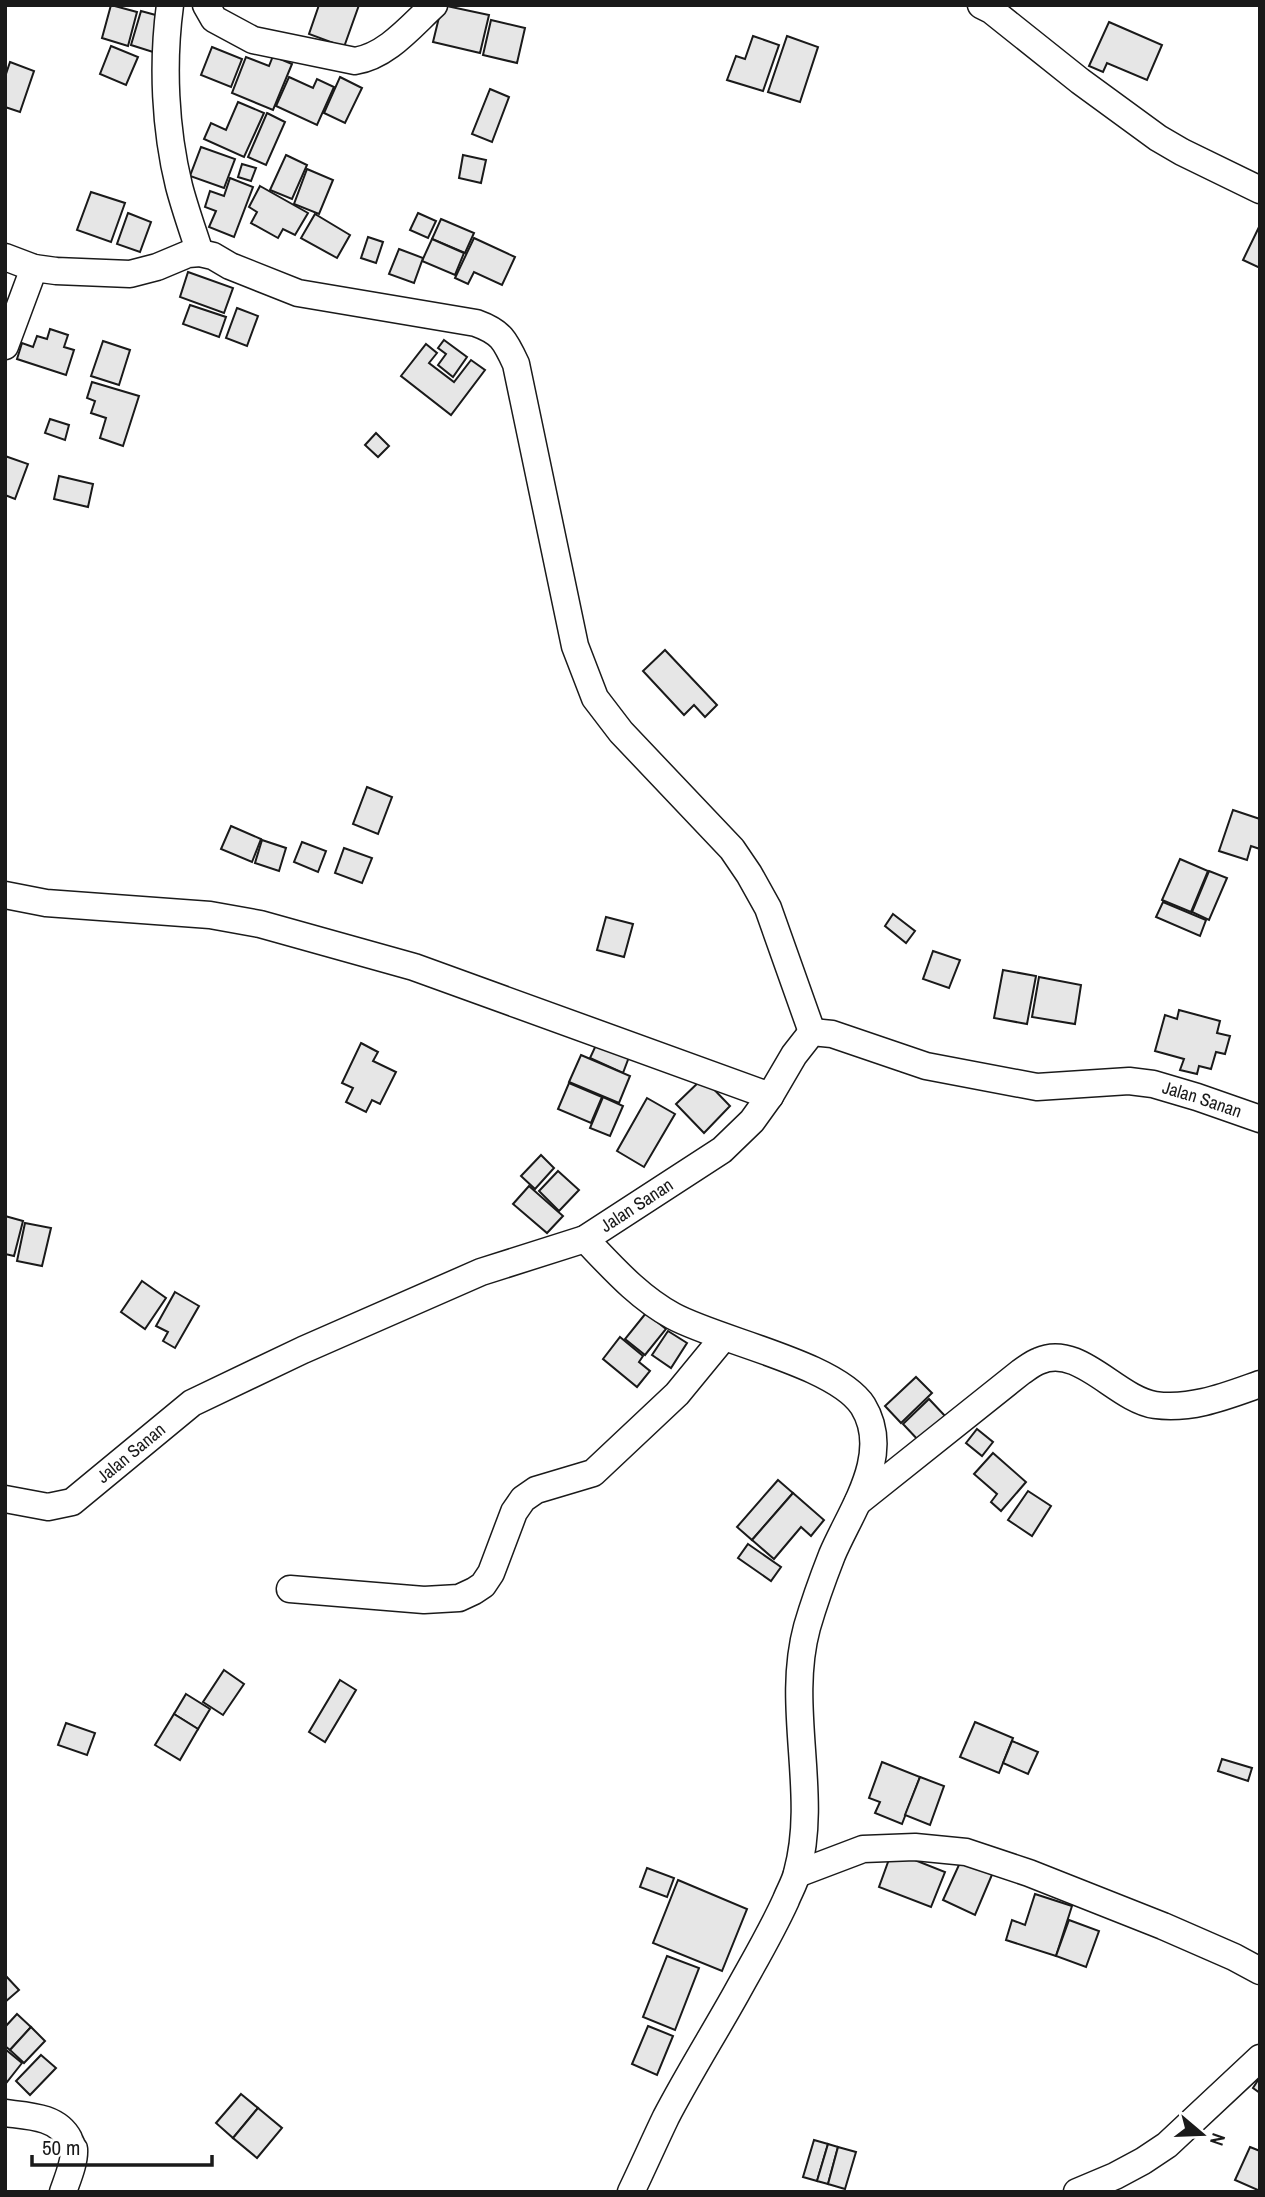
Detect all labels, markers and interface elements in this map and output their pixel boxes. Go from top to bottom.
street label: Jalan Sanan [1159,1074,1245,1124]
street label: Jalan Sanan [595,1172,678,1238]
street label: Jalan Sanan [91,1417,171,1489]
north arrow [1167,2099,1237,2169]
scale bar [32,2124,212,2168]
text: N [1204,2130,1232,2149]
text: 50 m [42,2133,80,2162]

